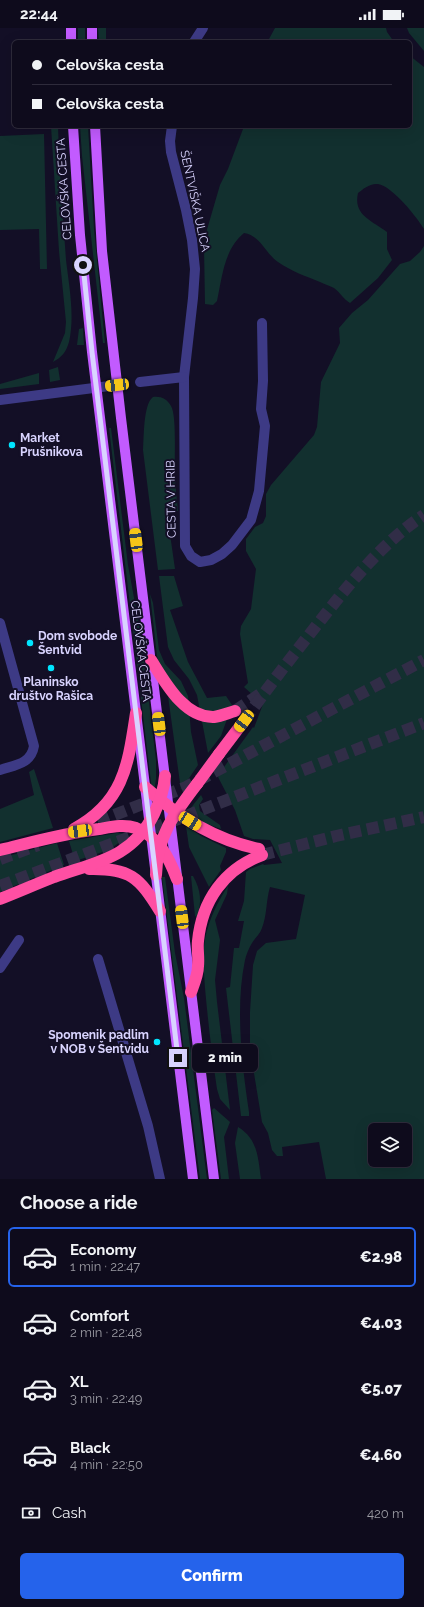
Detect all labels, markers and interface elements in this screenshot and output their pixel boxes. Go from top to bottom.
text: 22:44 [20,5,58,23]
text: Celovška cesta [56,56,164,74]
text: Celovška cesta [56,95,164,113]
street label: CELOVŠKA CESTA [53,138,75,240]
street label: ŠENTVIŠKA ULICA [177,149,213,253]
route start [74,256,92,274]
car [104,378,130,392]
place label: Market Prušnikova [20,431,83,459]
marker: Market Prušnikova [7,440,17,450]
street label: CESTA V HRIB [163,460,179,538]
car [129,527,143,553]
street label: CELOVŠKA CESTA [128,600,154,702]
place label: Dom svobode Šentvid [38,629,117,657]
marker: Dom svobode Šentvid [25,638,35,648]
marker: Planinsko društvo Rašica [46,663,56,673]
place label: Planinsko društvo Rašica [9,675,93,703]
car [232,708,256,734]
car [152,711,166,737]
car [177,810,203,832]
car [67,823,93,839]
car [175,904,189,930]
place label: Spomenik padlim v NOB v Šentvidu [48,1028,149,1056]
marker: Spomenik padlim v NOB v Šentvidu [152,1037,162,1047]
callout: 2 min [192,1044,258,1072]
route end [169,1049,187,1067]
text: 2 min [208,1050,242,1065]
map controls [368,1123,412,1167]
button: layers [368,1123,412,1167]
text: Choose a ride [20,1192,138,1213]
icon: car [22,1239,58,1275]
text: Economy [70,1241,137,1259]
text: €2.98 [360,1248,402,1266]
text: 1 min · 22:47 [70,1259,140,1274]
icon: car [22,1305,58,1341]
text: Comfort [70,1307,129,1325]
text: €4.03 [360,1314,402,1332]
text: 2 min · 22:48 [70,1325,142,1340]
icon: car [22,1371,58,1407]
text: XL [70,1373,88,1391]
text: €5.07 [360,1380,402,1398]
text: 3 min · 22:49 [70,1391,142,1406]
icon: car [22,1437,58,1473]
text: Black [70,1439,110,1457]
text: €4.60 [359,1446,402,1464]
text: 4 min · 22:50 [70,1457,143,1472]
icon: cash [20,1502,42,1524]
text: Cash [52,1504,86,1522]
text: 420 m [367,1506,404,1521]
button: Confirm [20,1553,404,1599]

